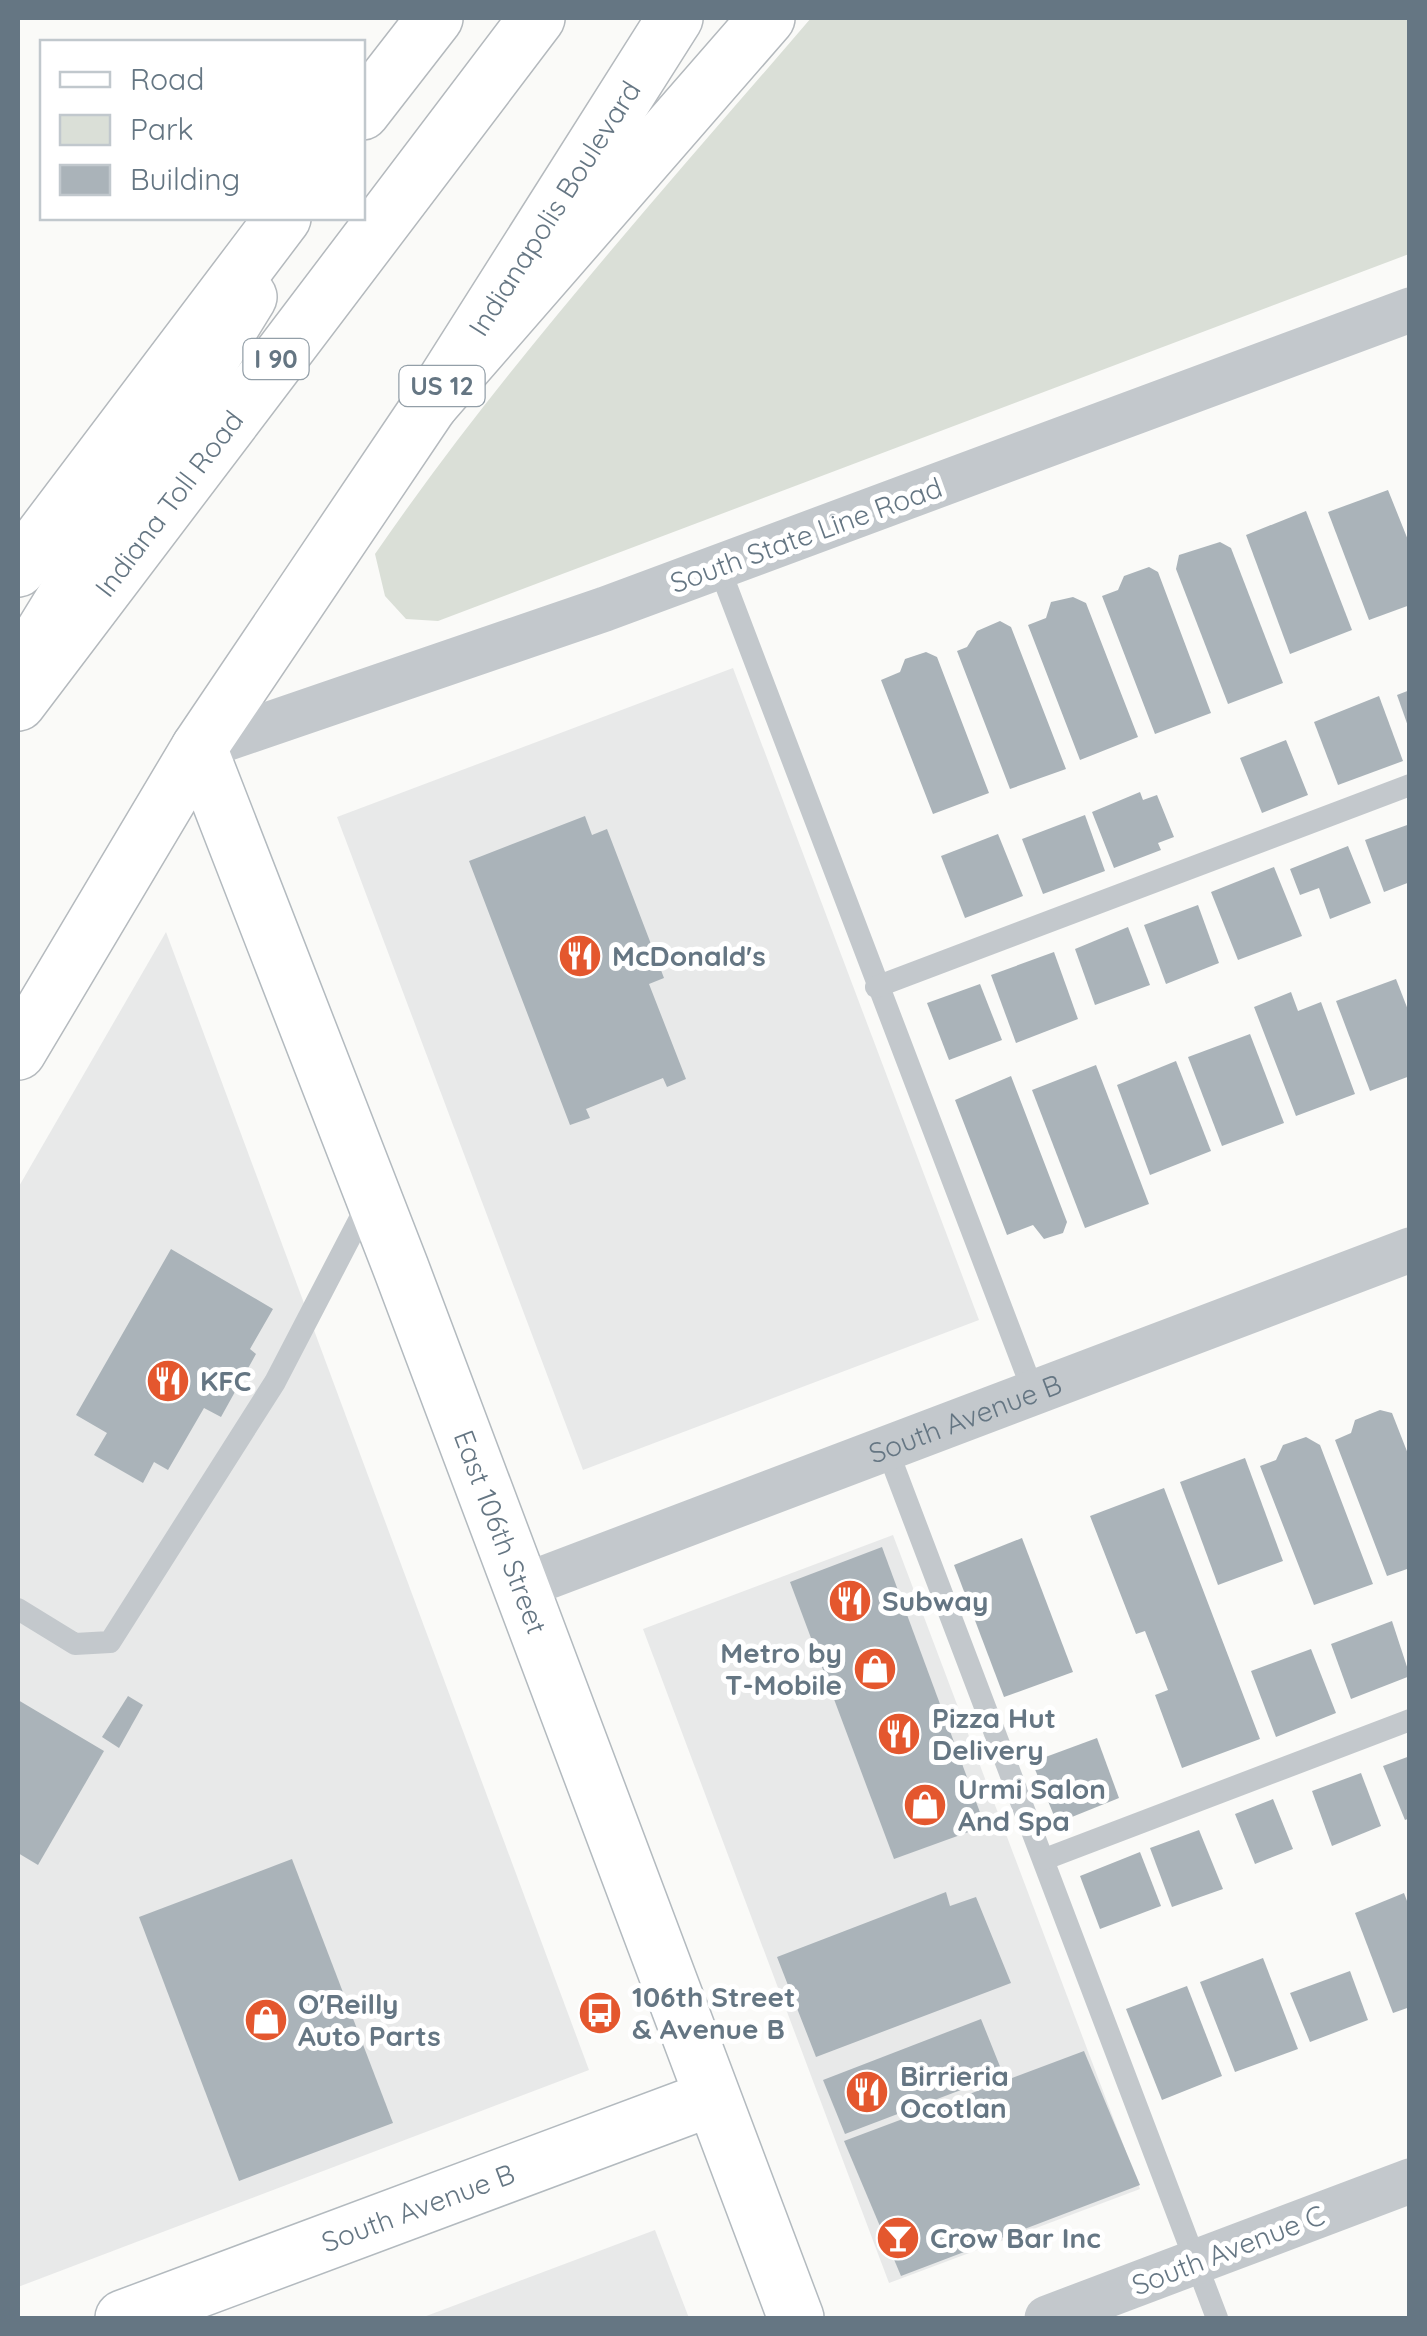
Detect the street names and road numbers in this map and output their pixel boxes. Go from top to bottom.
street label: Indianapolis Boulevard [460,74,648,342]
road number: I 90 [244,339,308,379]
road number: US 12 [400,366,484,406]
street label: Indiana Toll Road [87,403,250,603]
street label: South State Line Road [665,469,946,600]
street label: South Avenue B [864,1366,1066,1471]
street label: East 106th Street [447,1425,555,1639]
street label: South Avenue B [317,2155,519,2259]
street label: South Avenue C [1127,2197,1329,2302]

